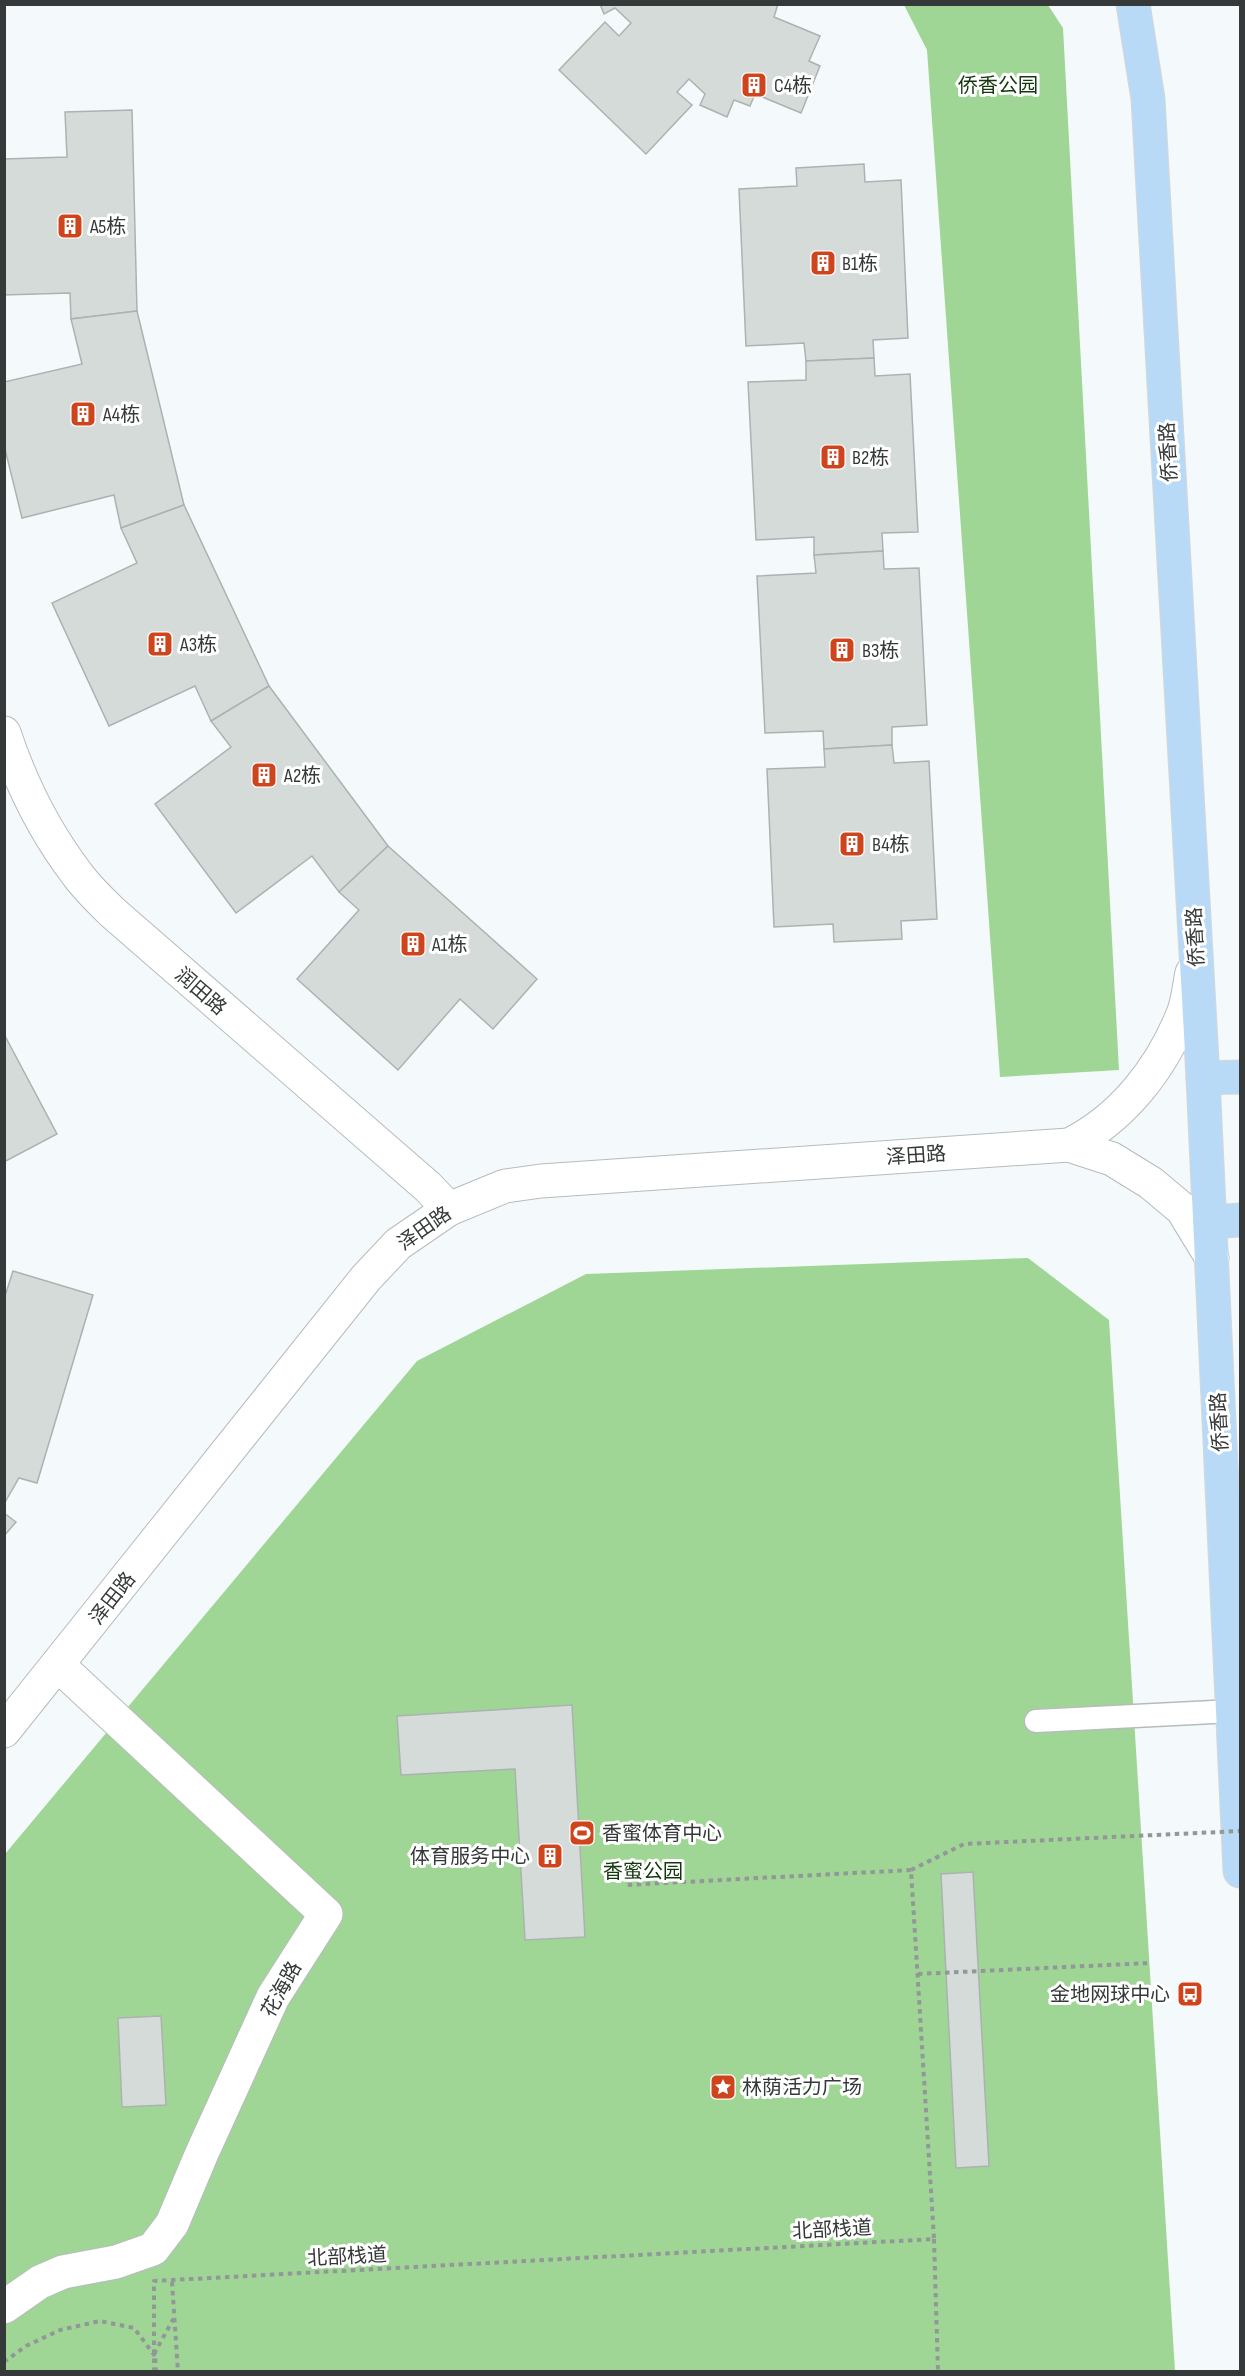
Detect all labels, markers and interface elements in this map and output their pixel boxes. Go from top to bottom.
building icon: C4栋 [739,70,769,100]
place label: C4栋 [774,74,812,98]
park label: 侨香公园 [958,74,1038,98]
building icon: A5栋 [55,211,85,241]
place label: A5栋 [89,215,126,239]
building icon: B1栋 [808,248,838,278]
place label: B1栋 [842,252,878,276]
building icon: A4栋 [68,399,98,429]
place label: A4栋 [102,403,140,427]
street label: 侨香路 [1155,421,1183,483]
building icon: B2栋 [818,442,848,472]
place label: B2栋 [852,446,889,470]
building icon: A3栋 [145,629,175,659]
place label: A3栋 [179,633,217,657]
building icon: B3栋 [827,635,857,665]
place label: B3栋 [862,639,899,663]
building icon: A2栋 [249,760,279,790]
place label: A2栋 [283,764,321,788]
building icon: B4栋 [837,829,867,859]
place label: B4栋 [872,833,910,857]
street label: 侨香路 [1182,906,1210,968]
building icon: A1栋 [398,929,428,959]
place label: A1栋 [431,933,467,957]
street label: 润田路 [170,963,231,1020]
street label: 泽田路 [885,1142,947,1170]
street label: 泽田路 [393,1202,456,1256]
street label: 侨香路 [1206,1391,1234,1453]
street label: 泽田路 [85,1568,141,1630]
sports icon: 香蜜体育中心 [567,1818,597,1848]
place label: 香蜜体育中心 [602,1822,722,1846]
building icon: 体育服务中心 [535,1841,565,1871]
place label: 体育服务中心 [410,1845,530,1869]
park label: 香蜜公园 [603,1860,683,1884]
street label: 花海路 [257,1957,307,2022]
bus stop icon: 金地网球中心 [1175,1979,1205,2009]
place label: 金地网球中心 [1050,1983,1170,2007]
place icon: 林荫活力广场 [708,2072,738,2102]
place label: 林荫活力广场 [742,2076,862,2100]
street label: 北部栈道 [791,2216,873,2244]
street label: 北部栈道 [306,2243,388,2271]

